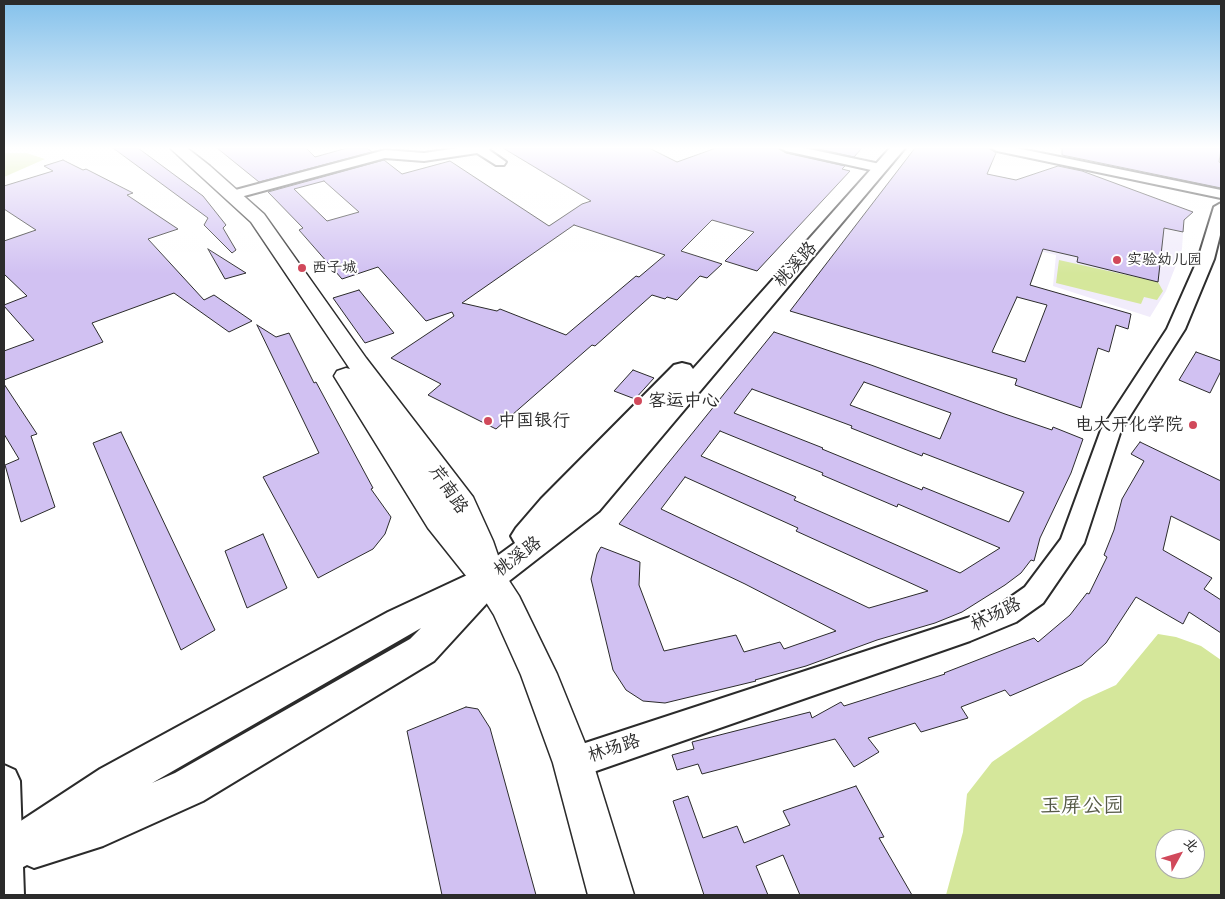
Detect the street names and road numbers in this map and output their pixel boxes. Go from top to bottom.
street label: 桃溪路 [770,238,822,292]
street label: 芹南路 [424,462,472,518]
street label: 桃溪路 [490,532,546,582]
street label: 林场路 [967,593,1025,637]
street label: 林场路 [585,730,643,768]

